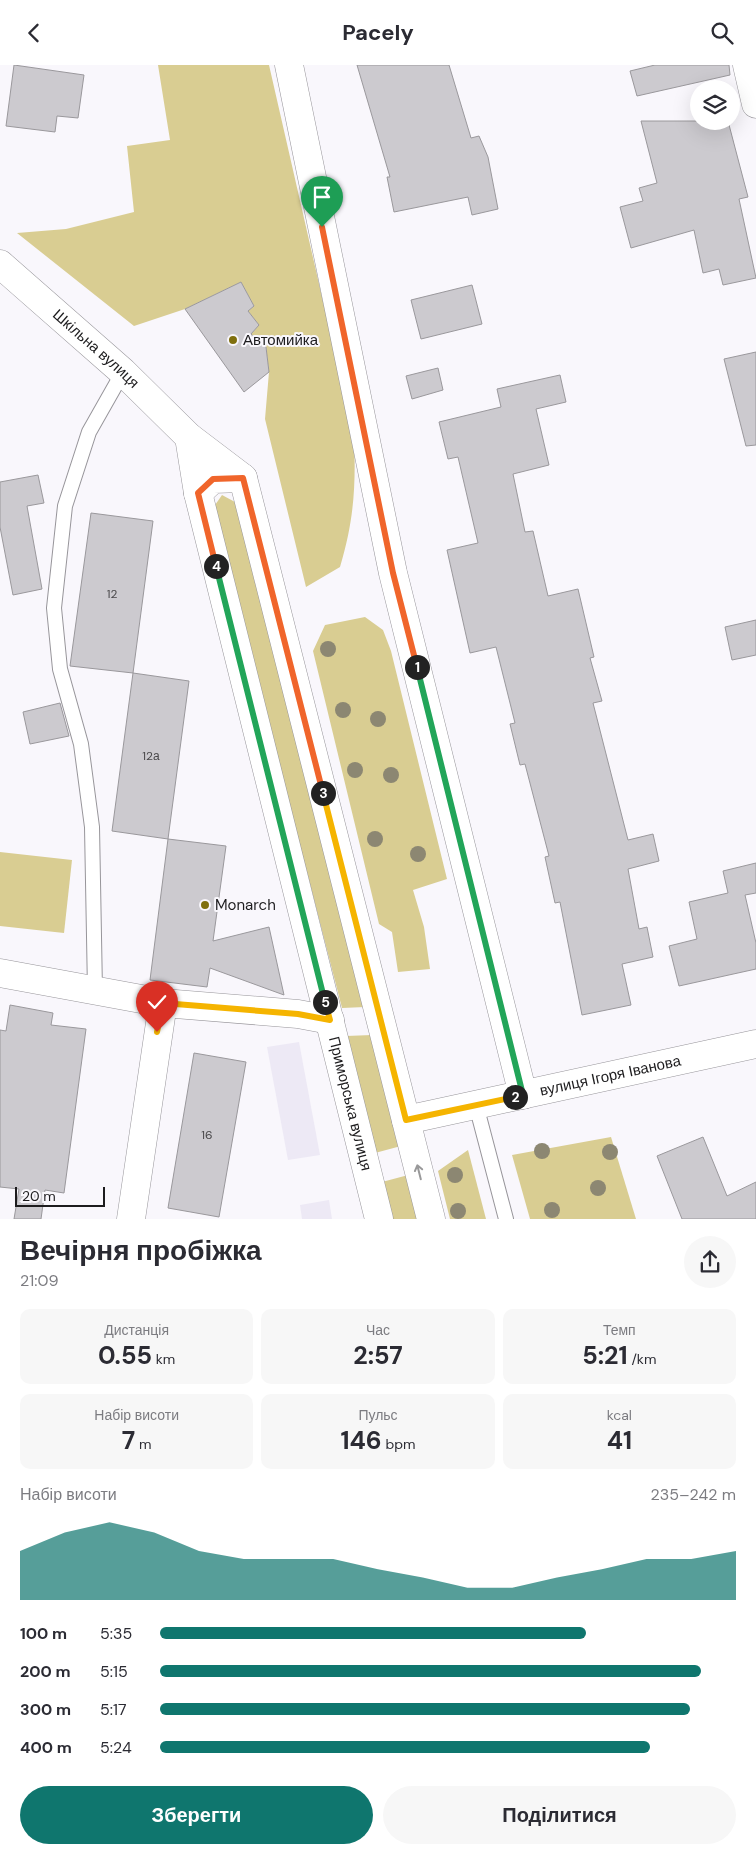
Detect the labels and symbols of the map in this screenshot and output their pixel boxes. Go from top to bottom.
pin [301,176,343,227]
street label: Шкільна вулиця [48,305,144,393]
place label: Автомийка [243,330,319,350]
marker: Автомийка [227,334,239,346]
pin: 4 [204,553,228,579]
house number: 12 [107,586,117,602]
pin: 1 [404,655,430,679]
house number: 12а [142,748,160,764]
pin: 3 [310,781,336,805]
place label: Monarch [215,895,276,915]
marker: Monarch [199,899,211,911]
pin [136,981,178,1032]
pin: 5 [312,989,338,1015]
street label: Приморська вулиця [324,1034,377,1173]
street label: вулиця Ігоря Іванова [538,1050,683,1101]
pin: 2 [502,1085,528,1109]
house number: 16 [201,1127,213,1143]
one-way arrow [414,1164,423,1180]
scale bar [15,1184,105,1207]

